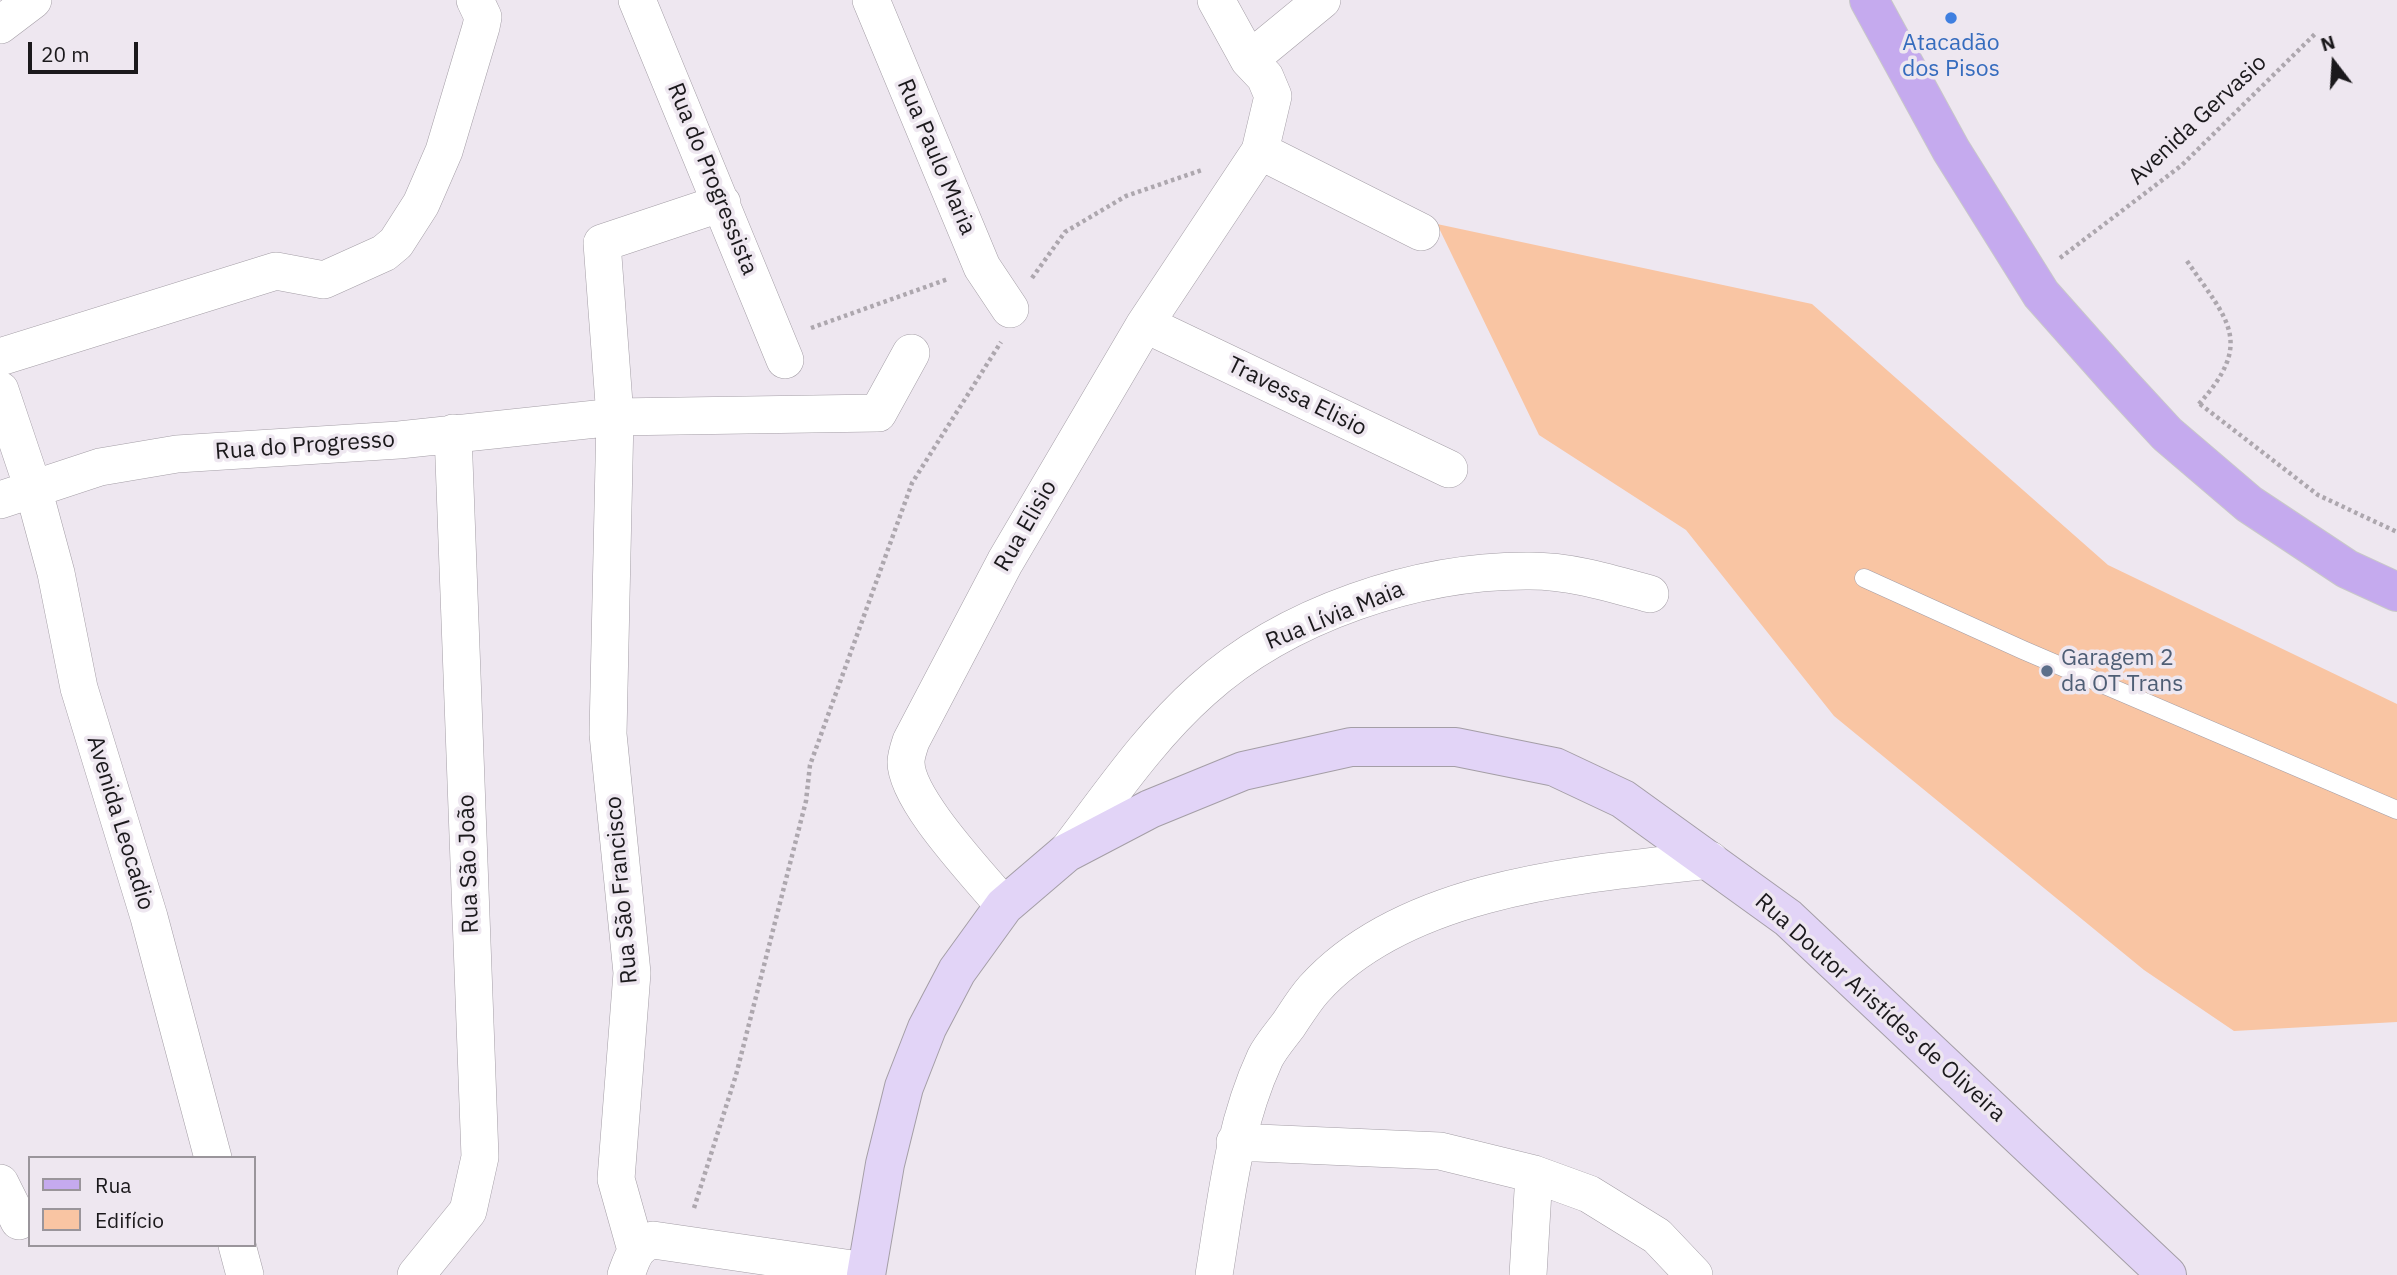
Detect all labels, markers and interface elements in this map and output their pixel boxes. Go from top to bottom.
marker: Atacadão dos Pisos [1943,10,1959,26]
scale bar [32,28,142,72]
north arrow [2299,28,2369,98]
place label: Atacadão dos Pisos [1902,29,2000,83]
text: N [2318,29,2338,56]
text: 20 m [41,40,90,68]
street label: Avenida Gervasio [2123,49,2273,191]
street label: Rua Paulo Maria [891,75,981,239]
street label: Rua do Progressista [661,79,763,279]
street label: Travessa Elisio [1223,351,1371,443]
street label: Rua do Progresso [214,426,396,466]
street label: Rua Elisio [989,475,1063,577]
street label: Rua Lívia Maia [1262,576,1408,656]
place label: Garagem 2 da OT Trans [2061,644,2183,698]
marker: Garagem 2 da OT Trans [2039,663,2055,679]
street label: Avenida Leocadio [80,733,160,913]
street label: Rua São João [453,794,485,934]
street label: Rua São Francisco [600,795,644,985]
street label: Rua Doutor Aristídes de Oliveira [1749,888,2011,1128]
legend [28,1156,256,1247]
text: Rua [95,1171,132,1199]
text: Edifício [95,1206,164,1234]

